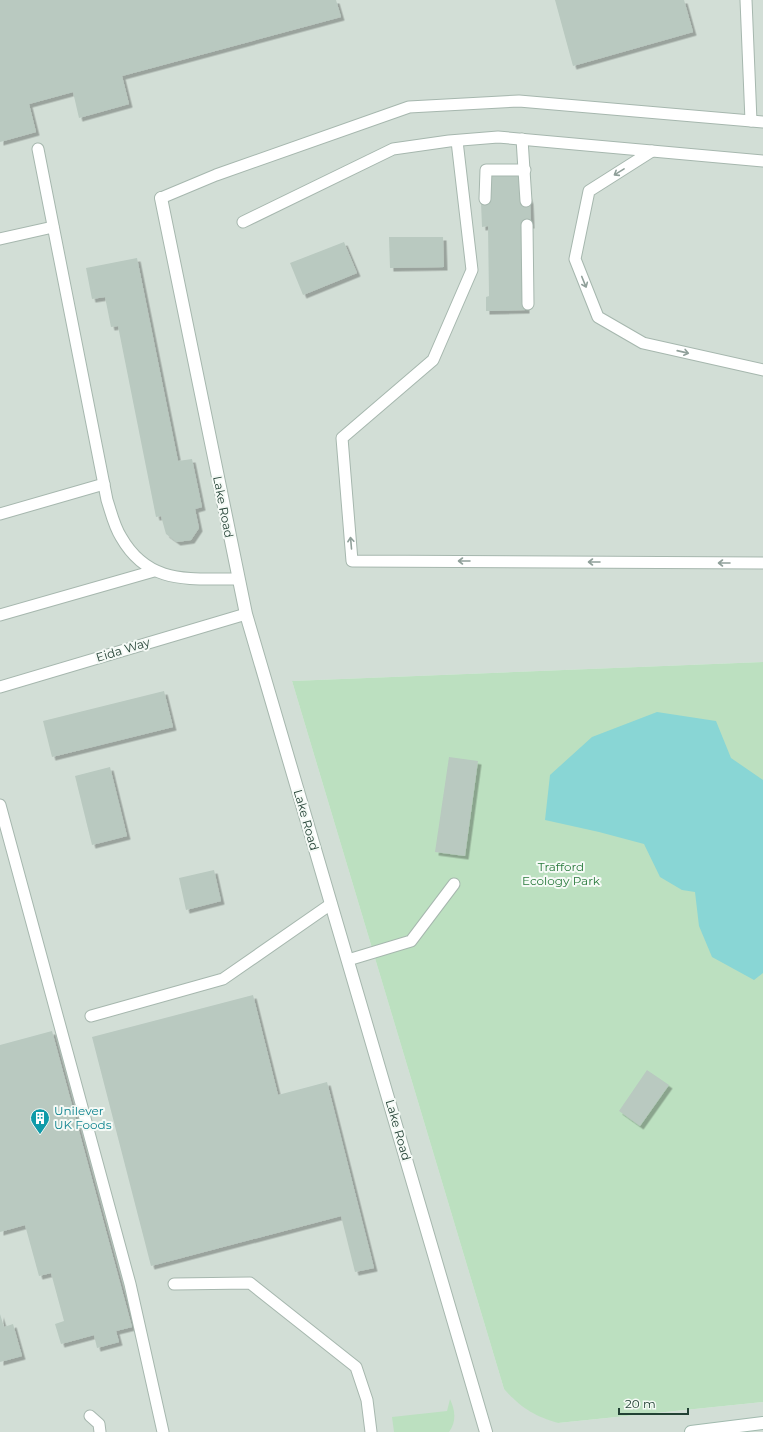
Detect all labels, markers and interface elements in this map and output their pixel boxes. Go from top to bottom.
one-way arrow [614,168,625,176]
one-way arrow [581,276,588,288]
one-way arrow [676,348,689,356]
street label: Lake Road [210,475,237,539]
one-way arrow [347,537,354,550]
one-way arrow [458,557,471,565]
one-way arrow [588,558,601,566]
one-way arrow [718,559,731,566]
street label: Eida Way [94,634,152,665]
street label: Lake Road [291,788,322,852]
park label: Trafford Ecology Park [522,859,601,888]
street label: Lake Road [383,1098,414,1162]
place label: Unilever UK Foods [54,1103,112,1132]
building icon: Unilever UK Foods [29,1107,51,1135]
scale bar [619,1390,688,1416]
text: 20 m [625,1396,656,1411]

